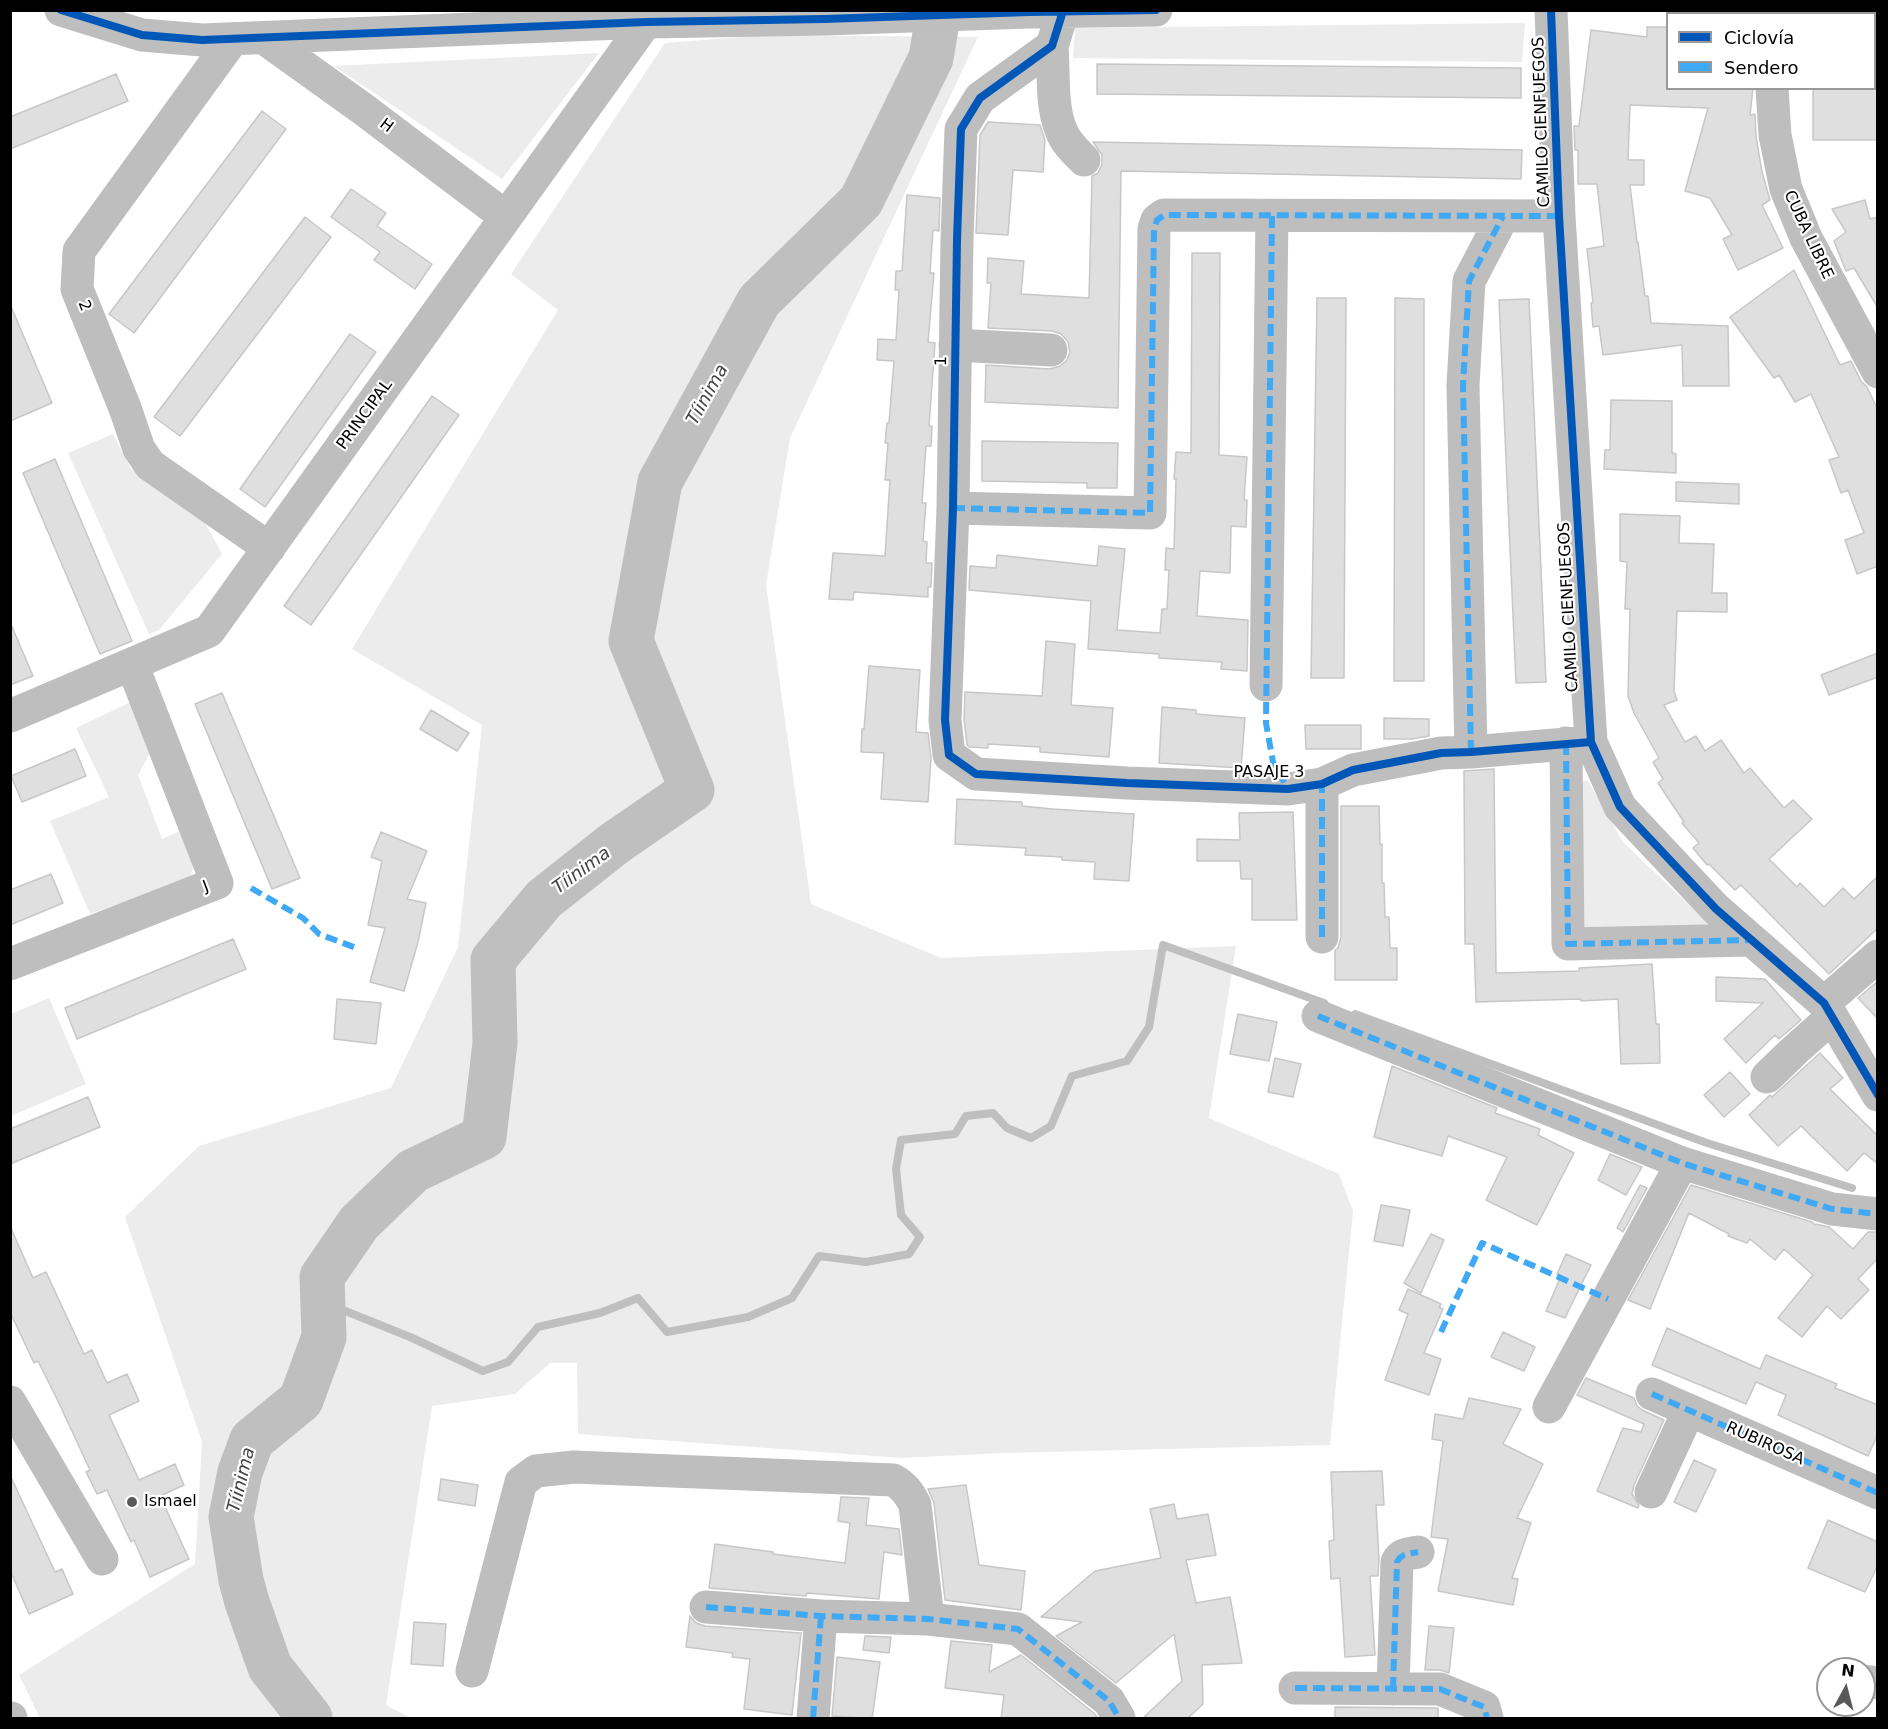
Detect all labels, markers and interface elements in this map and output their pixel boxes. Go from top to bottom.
legend [1666,12,1876,90]
text: Ciclovía [1724,27,1794,48]
street label: CAMILO CIENFUEGOS [1529,36,1555,208]
text: Sendero [1724,57,1798,78]
street label: H [375,115,397,137]
street label: CUBA LIBRE [1779,188,1837,282]
street label: 2 [73,298,95,314]
street label: 1 [932,356,952,366]
water label: Tíinima [683,361,733,429]
street label: PRINCIPAL [333,376,397,454]
street label: CAMILO CIENFUEGOS [1555,521,1583,693]
street label: PASAJE 3 [1233,763,1305,783]
water label: Tíinima [549,843,615,899]
street label: J [200,877,212,897]
street label: RUBIROSA [1723,1418,1807,1470]
water label: Tíinima [224,1445,260,1515]
place label: Ismael [144,1492,197,1512]
marker: Ismael [125,1495,139,1509]
north arrow [1816,1657,1876,1717]
text: N [1840,1660,1856,1681]

